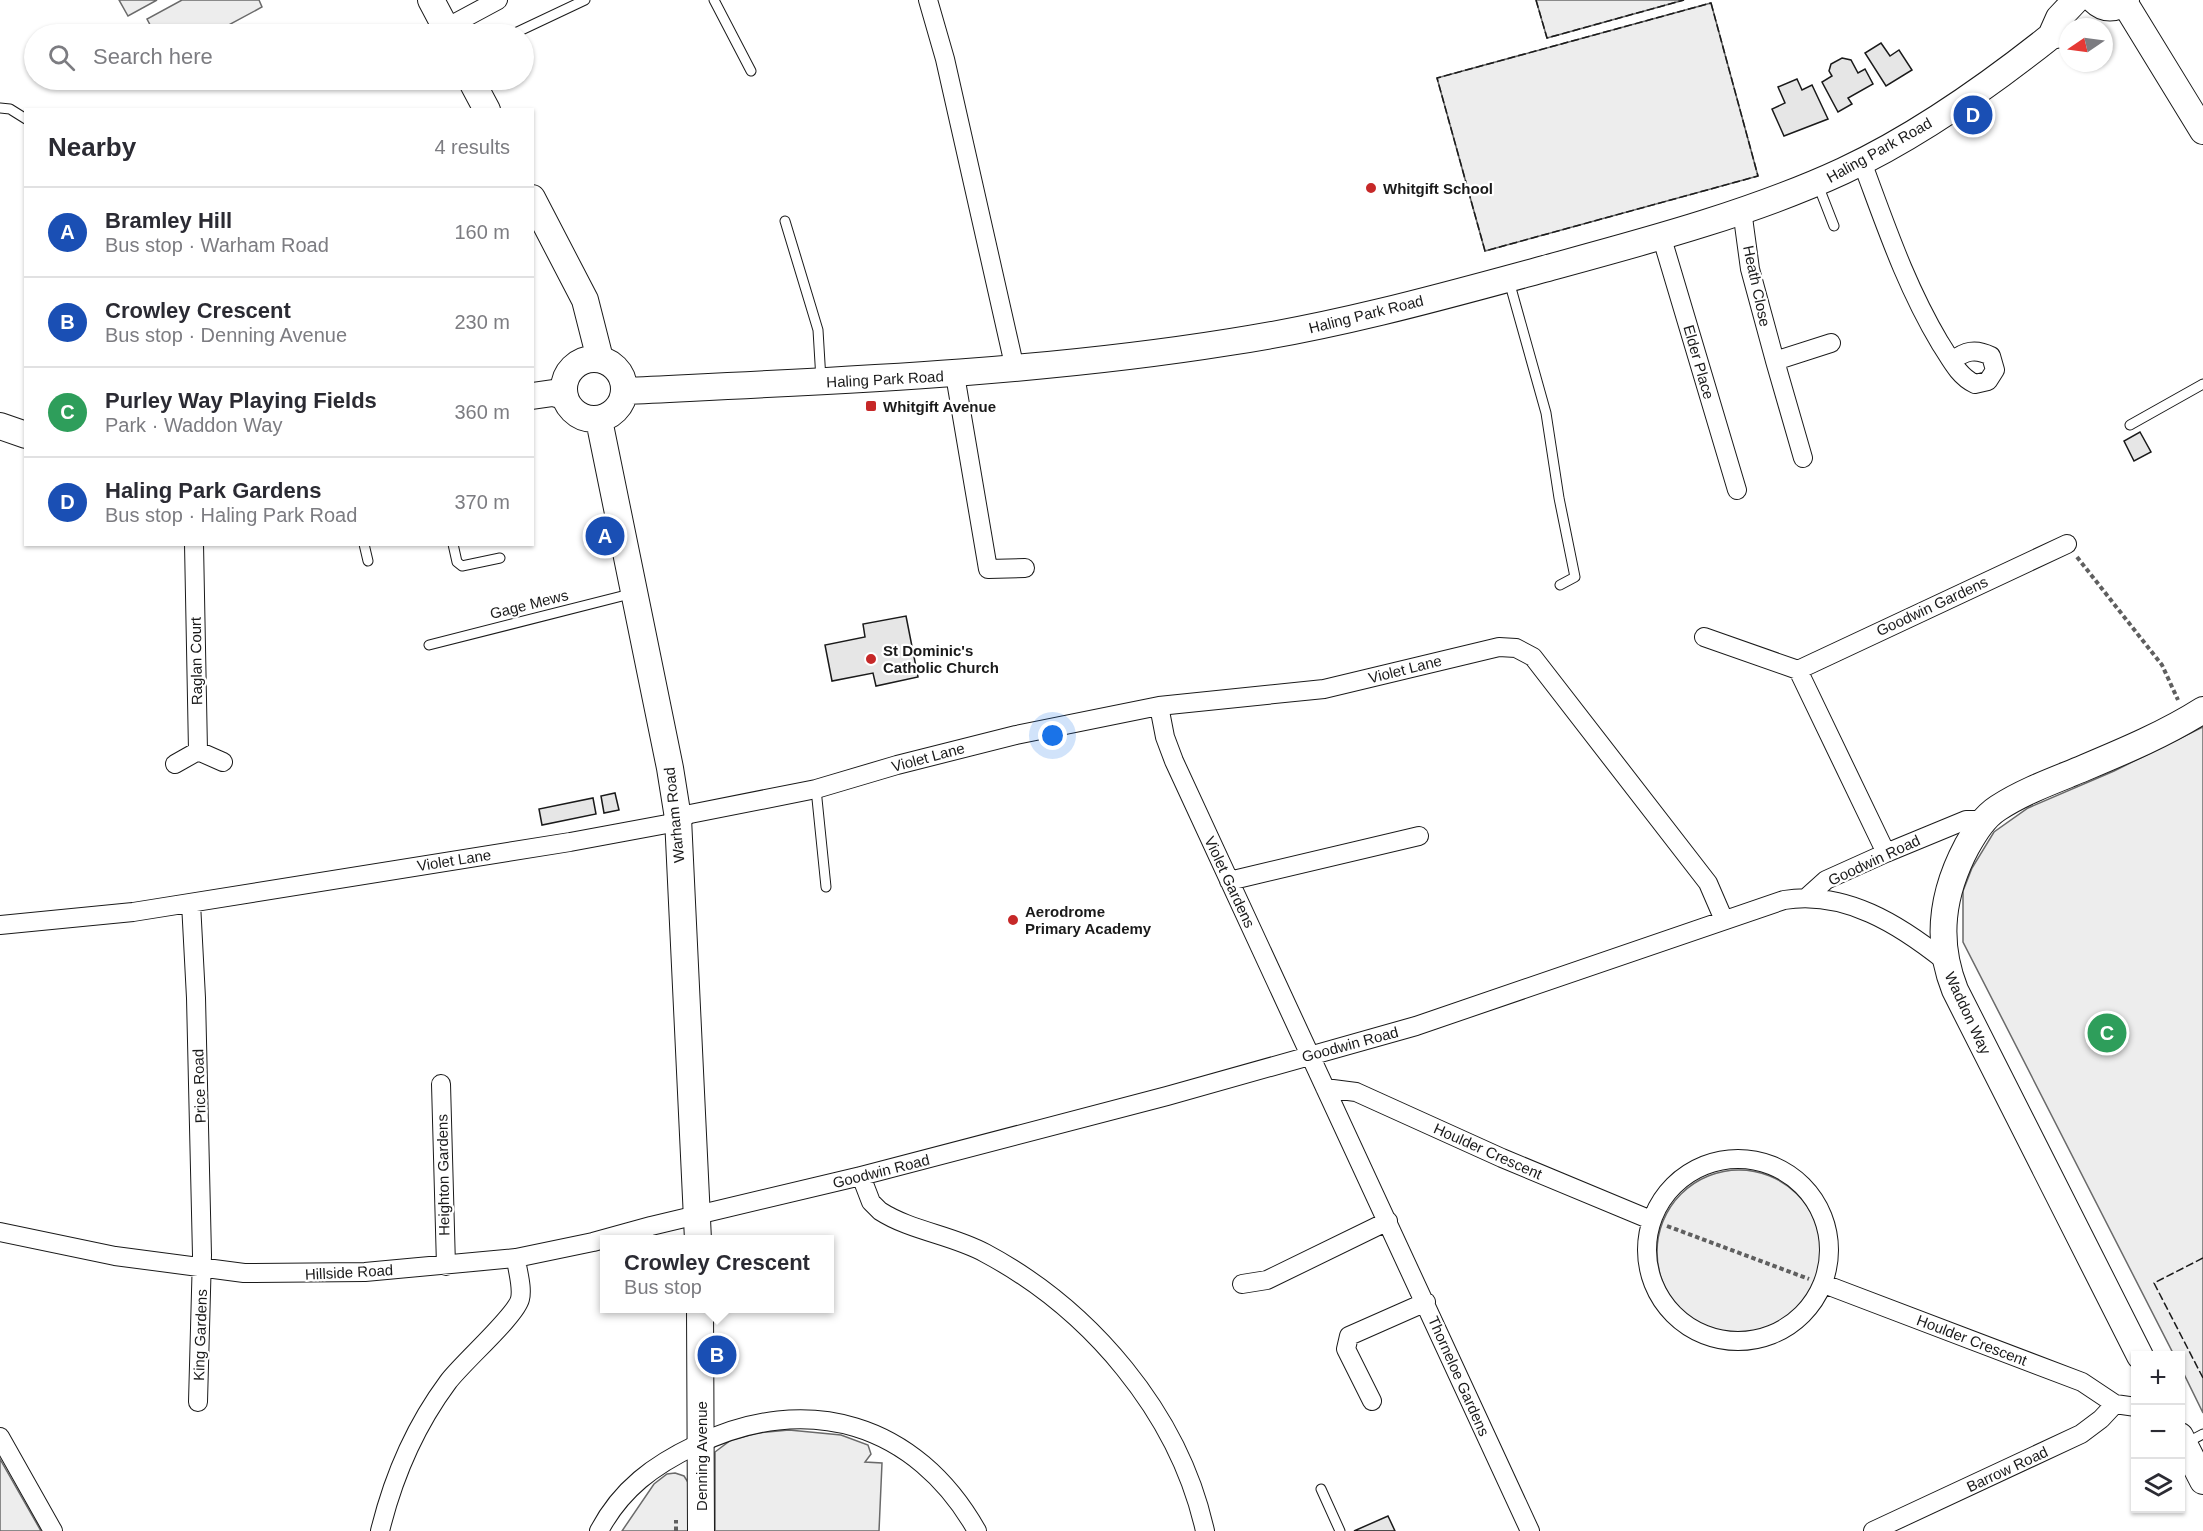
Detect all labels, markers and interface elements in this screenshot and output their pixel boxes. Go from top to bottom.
north arrow [2059,18,2113,72]
search box [24,24,534,90]
icon: search [45,41,78,74]
text: Search here [93,44,213,69]
pin: D [1954,92,1992,138]
street label: Haling Park Road [1823,114,1935,186]
text: Nearby [48,132,136,162]
text: 4 results [434,136,510,158]
place label: Whitgift School [1383,180,1493,197]
marker: Whitgift School [1364,181,1378,195]
text: Bramley Hill [105,208,232,233]
text: A [60,221,75,243]
text: 160 m [454,221,510,243]
text: Bus stop · Warham Road [105,234,329,256]
street label: Heath Close [1740,244,1774,328]
street label: Haling Park Road [1307,292,1425,336]
text: Crowley Crescent [105,298,291,323]
text: B [60,311,75,333]
text: 230 m [454,311,510,333]
street label: Elder Place [1680,323,1718,401]
text: Bus stop · Denning Avenue [105,324,347,346]
street label: Haling Park Road [826,367,944,391]
text: Purley Way Playing Fields [105,388,377,413]
place label: Whitgift Avenue [883,398,996,415]
marker: Whitgift Avenue [864,399,878,413]
text: C [60,401,75,423]
text: 360 m [454,401,510,423]
text: Park · Waddon Way [105,414,282,436]
text: Haling Park Gardens [105,478,321,503]
text: D [60,491,75,513]
text: 370 m [454,491,510,513]
text: Bus stop · Haling Park Road [105,504,357,526]
pin: A [586,514,624,558]
street label: Goodwin Gardens [1874,573,1990,639]
street label: Gage Mews [488,586,570,622]
street label: Raglan Court [187,616,205,705]
place label: St Dominic's Catholic Church [883,642,999,676]
marker: St Dominic's Catholic Church [864,652,878,666]
street label: Violet Lane [1367,652,1443,686]
your location [1038,721,1067,750]
street label: Violet Lane [890,739,966,775]
street label: Warham Road [661,766,687,864]
street label: Goodwin Road [1825,831,1923,889]
street label: Violet Gardens [1201,834,1259,930]
street label: Violet Lane [416,846,492,874]
place label: Aerodrome Primary Academy [1025,903,1152,937]
marker: Aerodrome Primary Academy [1006,913,1020,927]
street label: Waddon Way [1942,969,1995,1057]
pin: C [2088,1010,2126,1056]
street label: Goodwin Road [1300,1023,1400,1065]
street label: Price Road [189,1049,209,1123]
street label: Heighton Gardens [433,1114,453,1236]
street label: Houlder Crescent [1431,1119,1546,1183]
street label: Goodwin Road [831,1151,931,1191]
popup [600,1235,834,1313]
text: Crowley Crescent [624,1250,810,1275]
street label: Hillside Road [304,1261,394,1283]
text: Bus stop [624,1276,702,1298]
street label: King Gardens [190,1289,210,1381]
street label: Houlder Crescent [1914,1311,2030,1369]
street label: Thorneloe Gardens [1425,1314,1493,1438]
pin: B [698,1332,736,1378]
map controls [2131,1351,2185,1513]
button: + [2131,1351,2185,1405]
street label: Denning Avenue [693,1401,710,1511]
button: − [2131,1405,2185,1459]
street label: Barrow Road [1964,1443,2050,1495]
button: layers [2131,1459,2185,1513]

